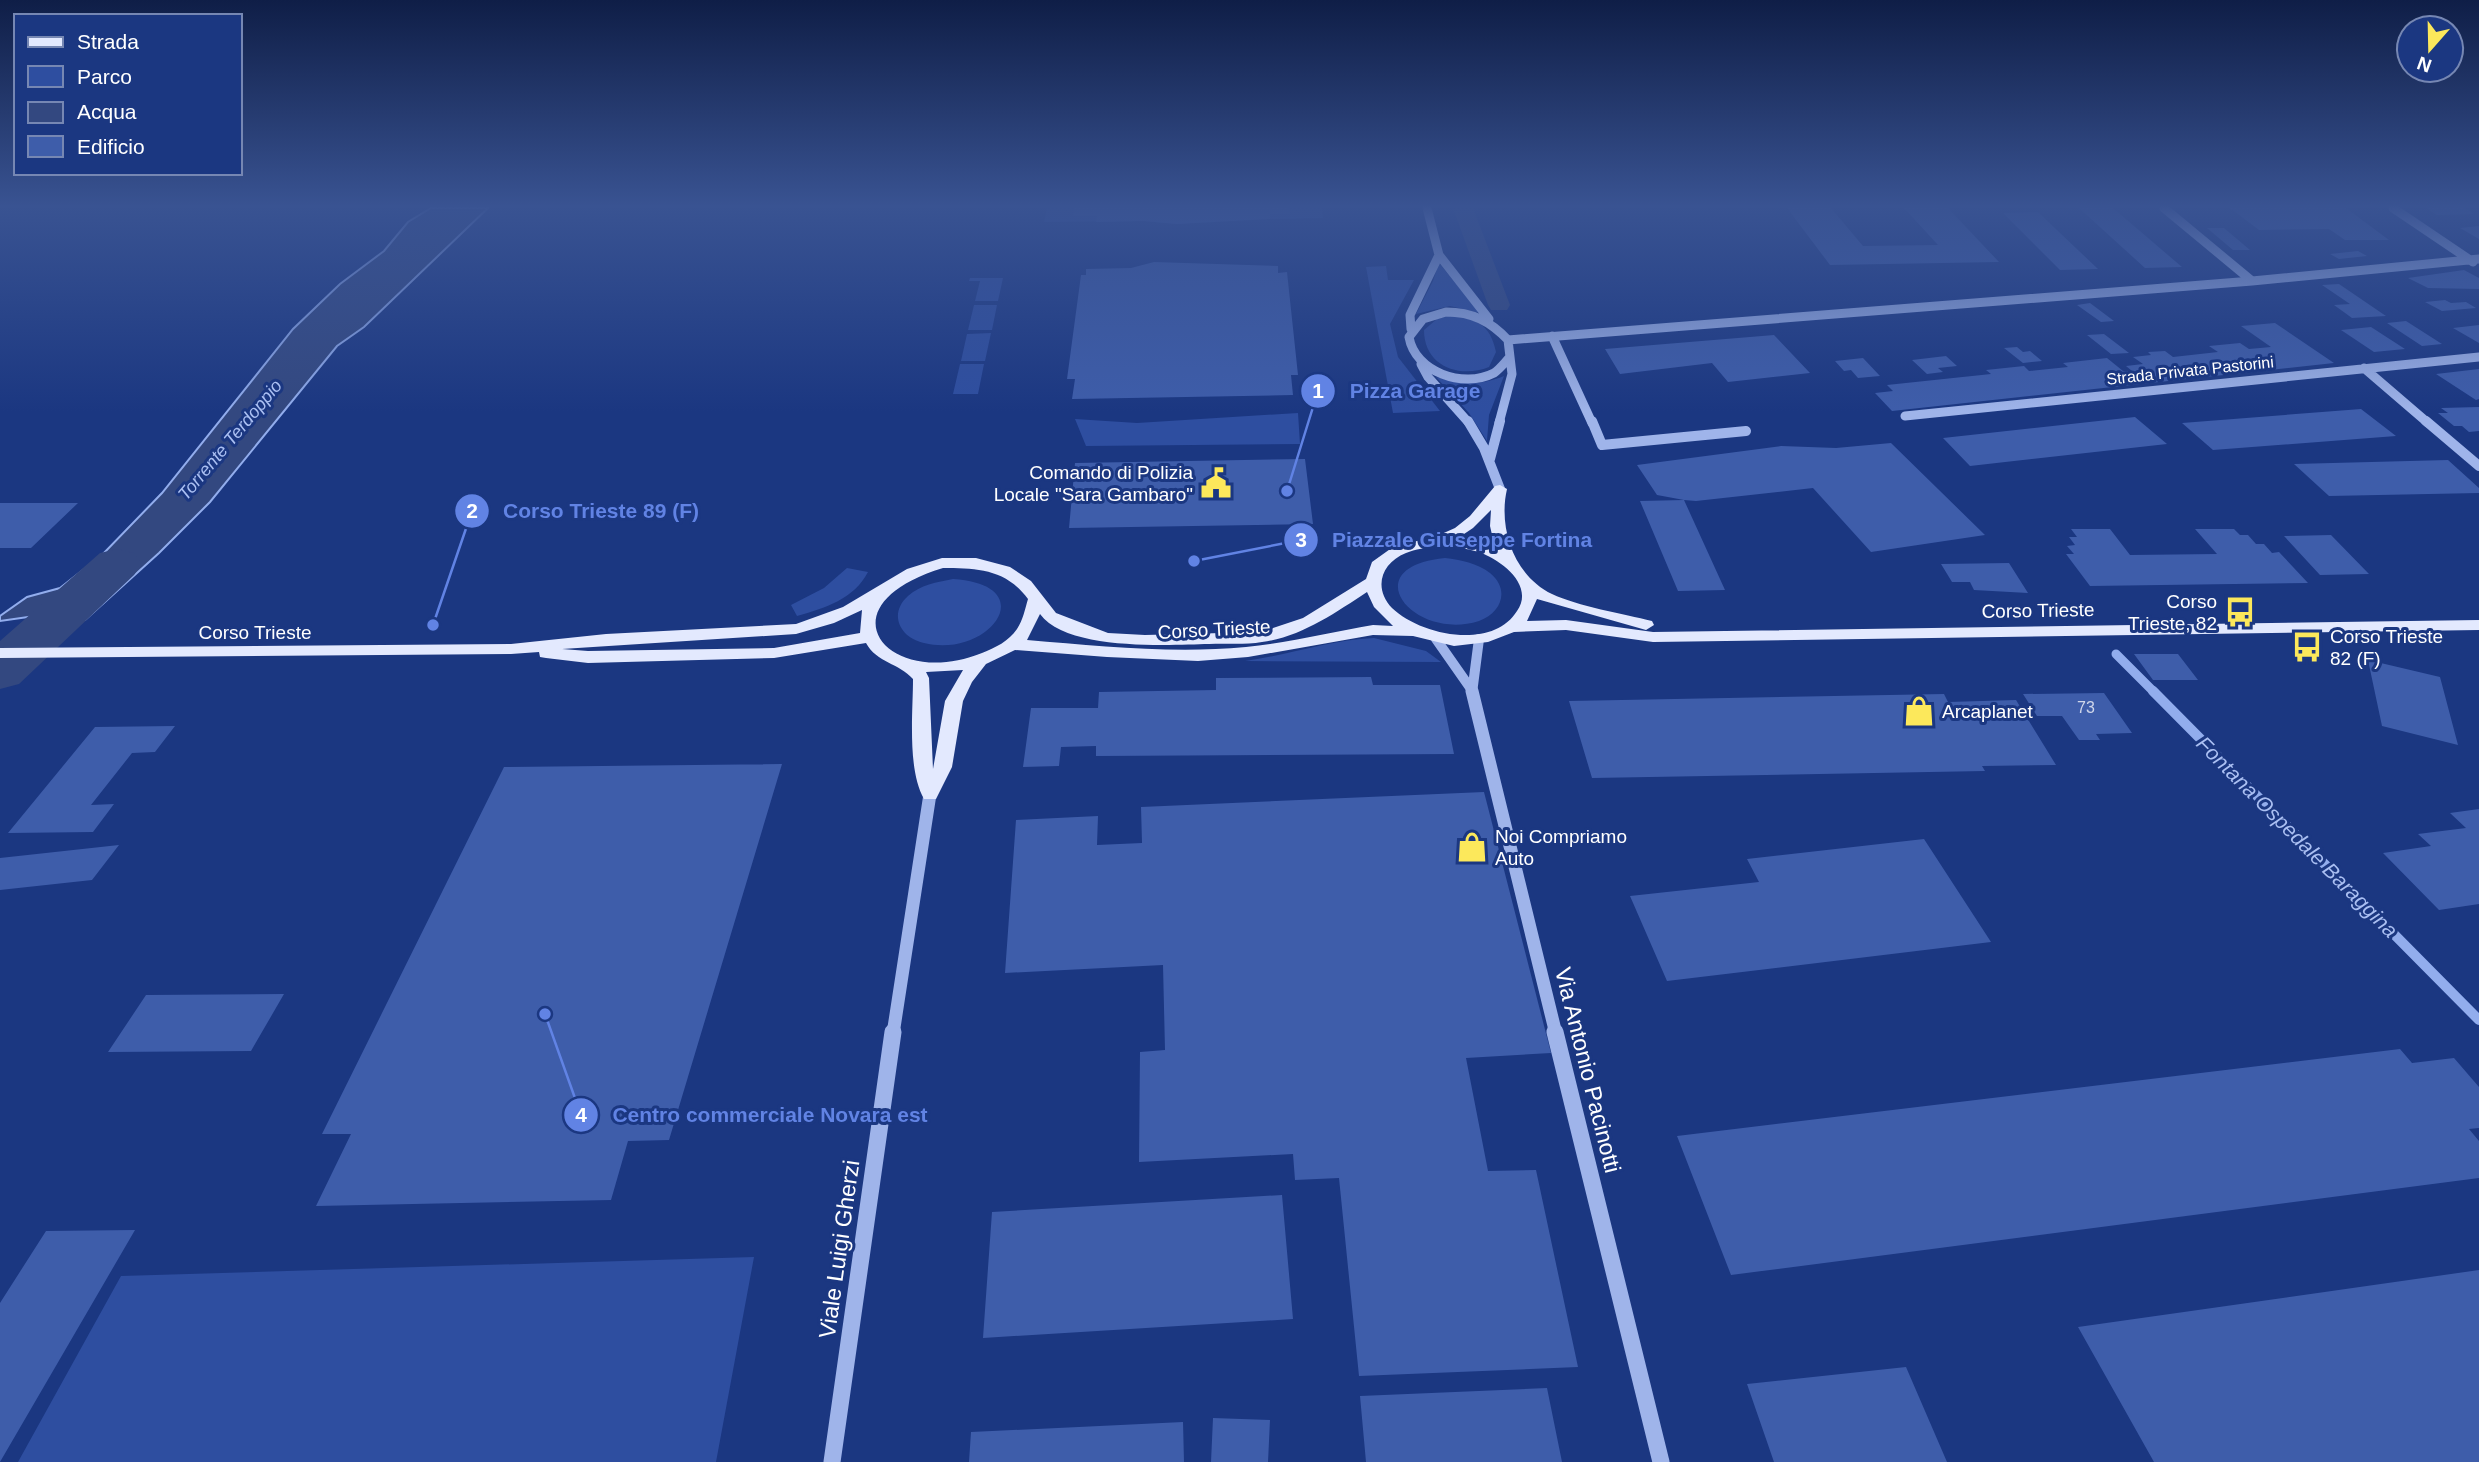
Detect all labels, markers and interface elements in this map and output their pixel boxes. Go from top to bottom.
legend [14,14,242,175]
north arrow [2395,14,2465,84]
text: Strada [77,30,139,53]
text: N [2414,52,2434,77]
text: Parco [77,65,132,88]
text: Acqua [77,100,137,123]
text: Edificio [77,135,145,158]
street label: Strada Privata Pastorini [2106,353,2275,388]
callout: Pizza Garage [1301,370,1495,412]
water label: Torrente Terdoppio [174,376,286,504]
text: 1 [1312,379,1324,402]
text: Pizza Garage [1350,379,1480,402]
place label: Comando di Polizia Locale "Sara Gambaro" [994,462,1193,505]
public building icon: Comando di Polizia Locale "Sara Gambaro" [1199,466,1233,500]
callout: Corso Trieste 89 (F) [454,490,713,532]
text: 2 [466,499,478,522]
text: Corso Trieste 89 (F) [503,499,699,522]
callout: Piazzale Giuseppe Fortina [1283,519,1606,561]
text: 3 [1295,528,1307,551]
text: Piazzale Giuseppe Fortina [1332,528,1592,551]
place label: Corso Trieste, 82 [2128,591,2217,634]
bus stop icon: Corso Trieste, 82 [2223,595,2257,629]
street label: Corso Trieste [1981,599,2095,622]
street label: Corso Trieste [1157,616,1271,643]
street label: Corso Trieste [199,622,311,643]
place label: Corso Trieste 82 (F) [2330,626,2443,669]
bus stop icon: Corso Trieste 82 (F) [2290,630,2324,664]
shop icon: Arcaplanet [1902,694,1936,728]
house number: 73 [2077,699,2095,716]
place label: Arcaplanet [1942,701,2034,722]
water label: Fontana Ospedale Baraggina [2192,732,2402,942]
place label: Noi Compriamo Auto [1495,826,1627,869]
shop icon: Noi Compriamo Auto [1455,830,1489,864]
street label: Via Antonio Pacinotti [1550,965,1626,1175]
callout: Centro commerciale Novara est [564,1094,942,1136]
text: 4 [575,1103,587,1126]
text: Centro commerciale Novara est [612,1103,928,1126]
street label: Viale Luigi Gherzi [814,1158,864,1340]

